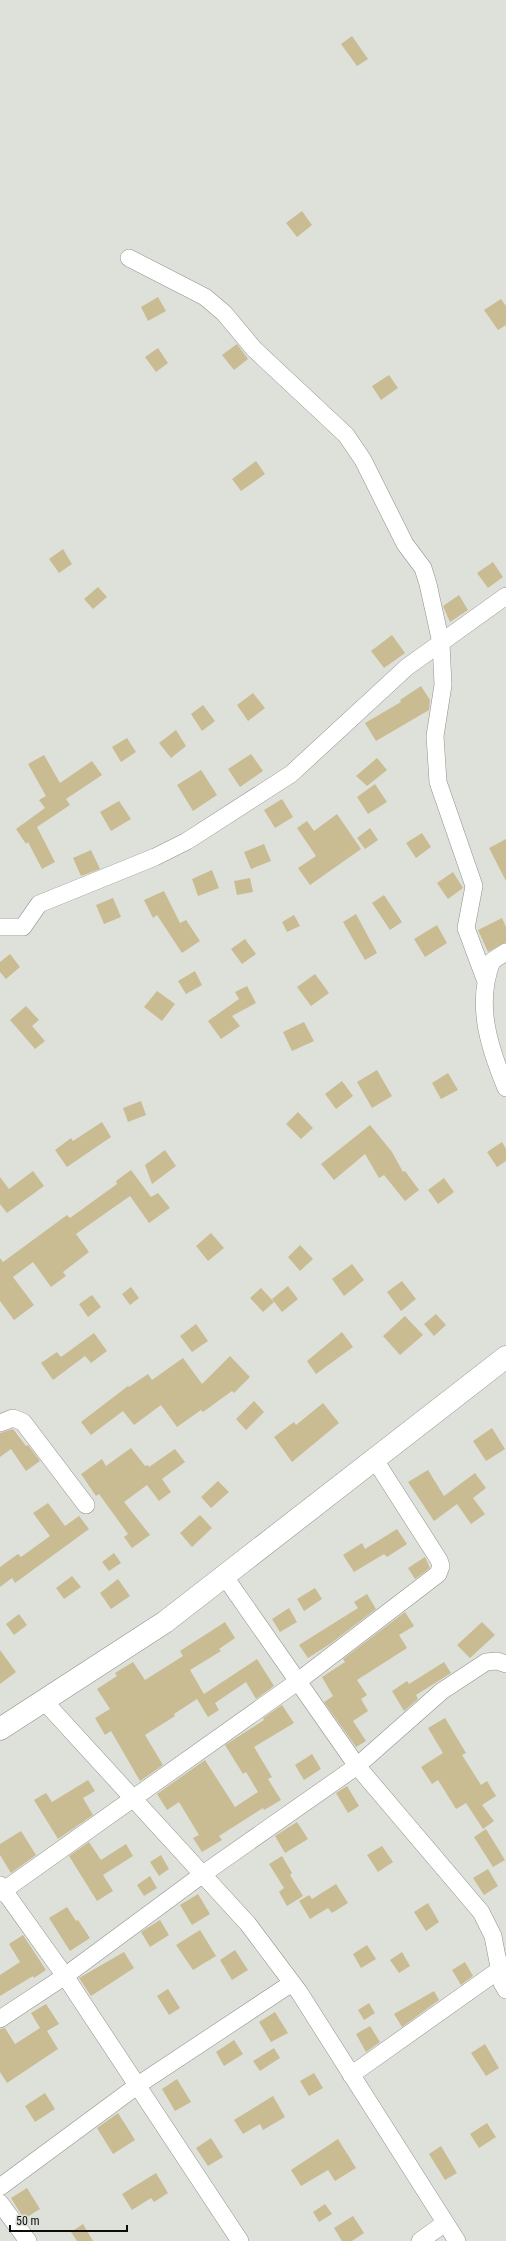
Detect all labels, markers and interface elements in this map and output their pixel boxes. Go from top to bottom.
scale bar [10,2207,127,2233]
text: 50 m [16,2214,40,2228]

